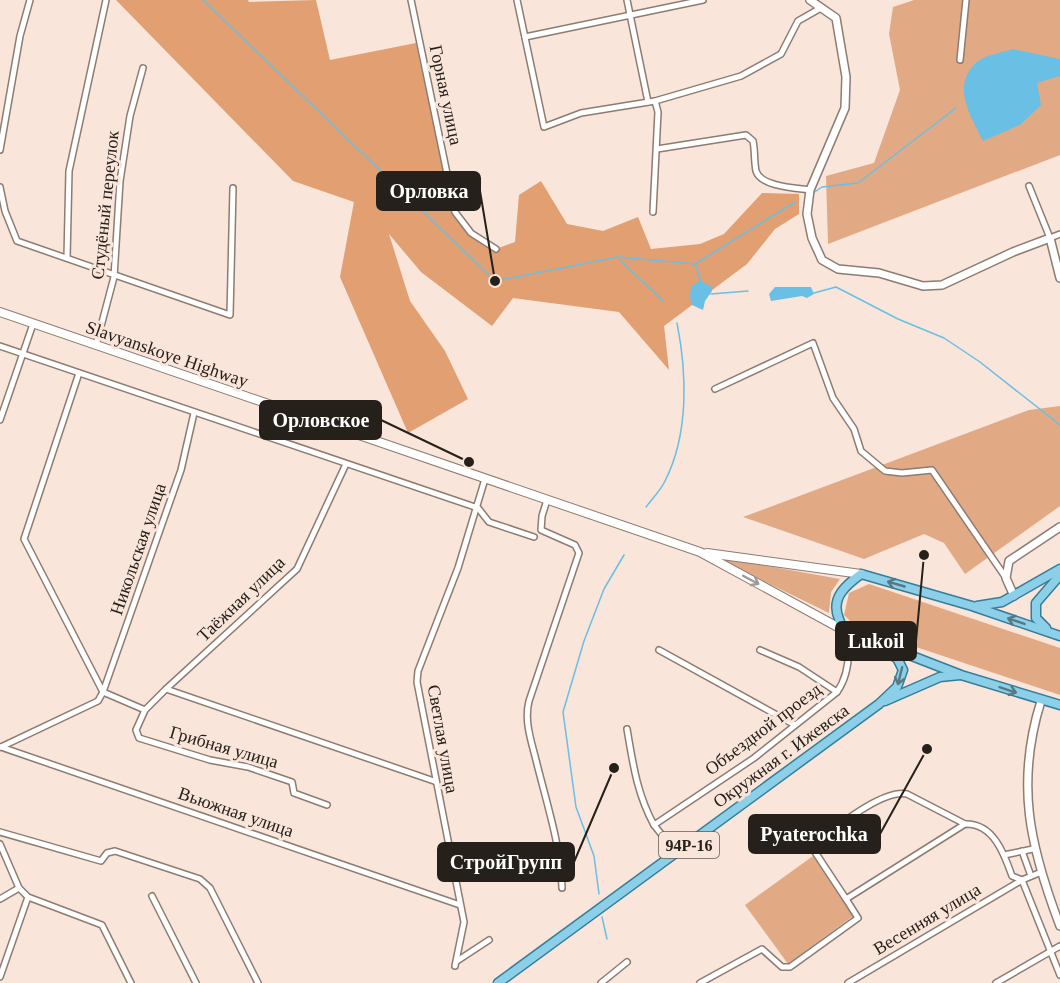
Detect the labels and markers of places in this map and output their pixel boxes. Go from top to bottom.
callout: Орловка [377,172,480,210]
callout: Орловское [260,401,381,439]
callout: Lukoil [836,622,916,660]
callout: Pyaterochka [749,815,880,853]
callout: СтройГрупп [438,843,574,881]

